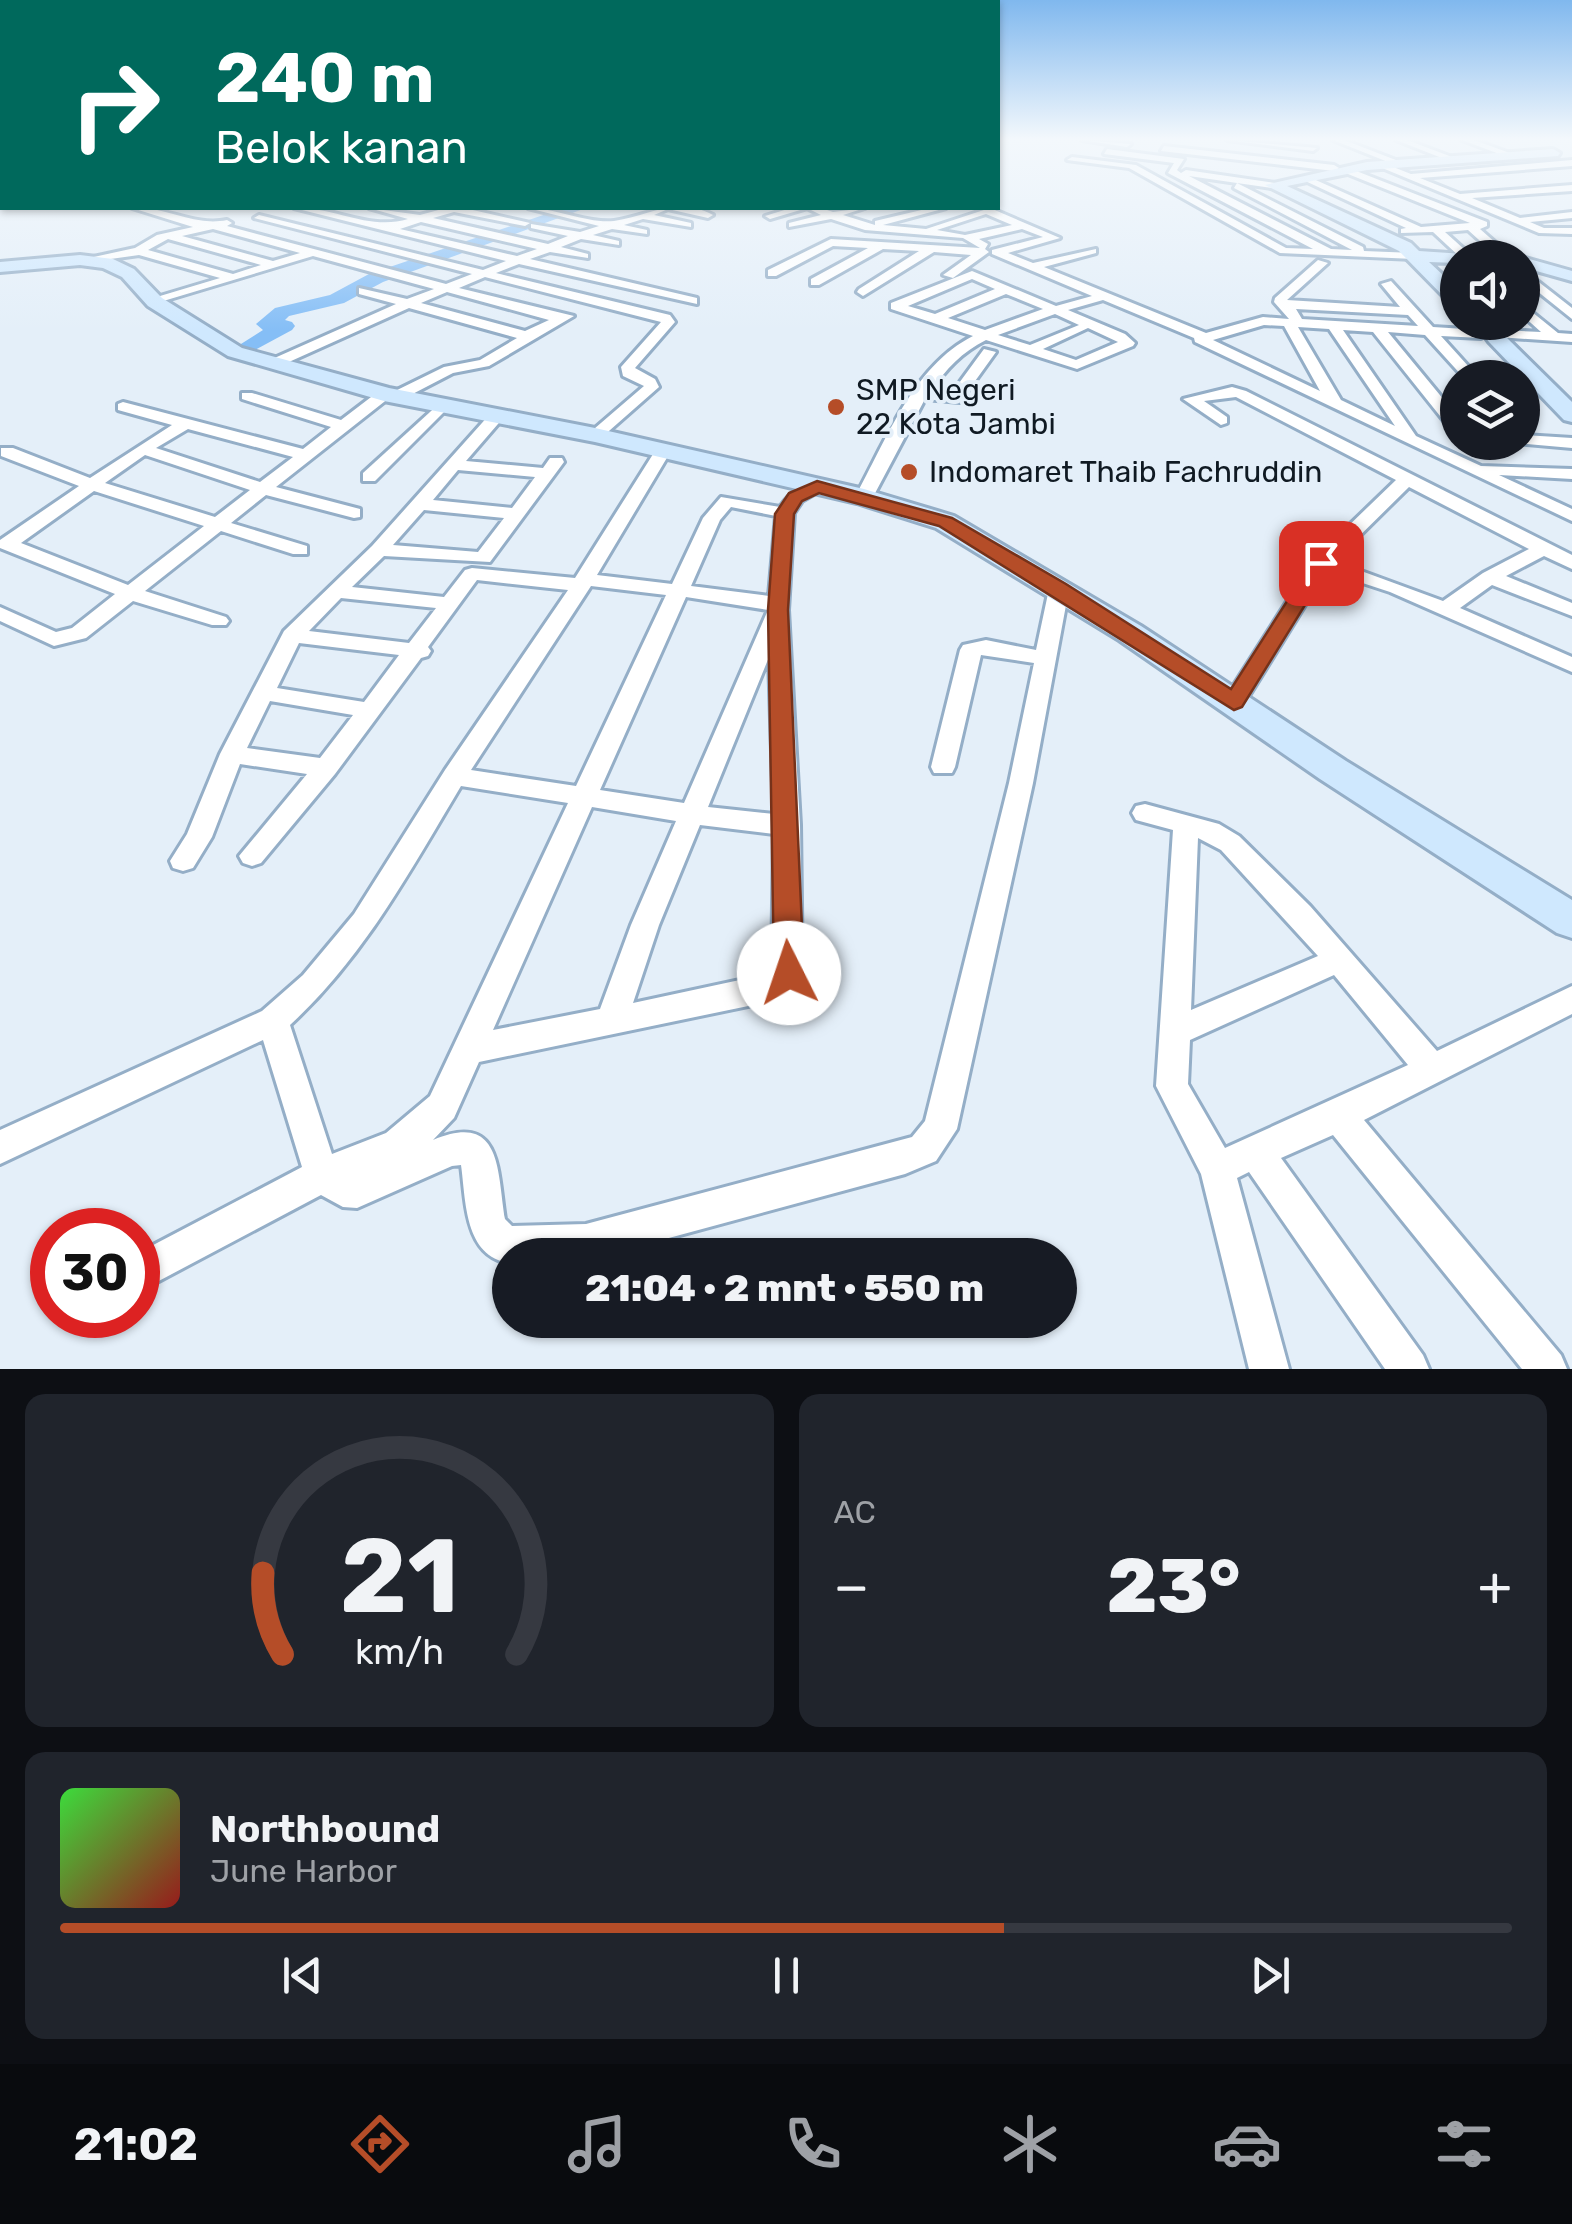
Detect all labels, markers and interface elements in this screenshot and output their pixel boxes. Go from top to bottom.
text: 240 m [215,37,435,120]
icon: right [50,40,180,170]
text: Belok kanan [215,121,468,174]
map controls [1440,240,1540,460]
button: sound [1440,240,1540,340]
button: layers [1440,360,1540,460]
place label: SMP Negeri 22 Kota Jambi [856,372,1056,442]
marker: SMP Negeri 22 Kota Jambi [825,396,847,418]
place label: Indomaret Thaib Fachruddin [929,454,1323,490]
marker: Indomaret Thaib Fachruddin [898,461,920,483]
pin [1279,521,1364,606]
icon: arrive [1294,536,1349,591]
position arrow [737,921,841,1025]
speed limit sign: 30 [30,1208,160,1338]
text: 21:04 · 2 mnt · 550 m [585,1265,984,1311]
text: AC [834,1493,876,1531]
text: 21 [340,1515,459,1638]
text: 23° [1107,1542,1240,1631]
text: − [834,1554,869,1619]
text: + [1478,1554,1512,1619]
text: km/h [355,1631,444,1673]
text: Northbound [210,1806,440,1852]
text: June Harbor [210,1852,397,1890]
icon: previous [275,1948,330,2003]
icon: pause [759,1948,814,2003]
icon: next [1243,1948,1298,2003]
icon: directions [345,2109,415,2179]
icon: music [562,2109,632,2179]
icon: phone [778,2109,848,2179]
icon: climate [995,2109,1065,2179]
icon: car [1212,2109,1282,2179]
icon: filters [1429,2109,1499,2179]
text: 21:02 [73,2118,198,2171]

